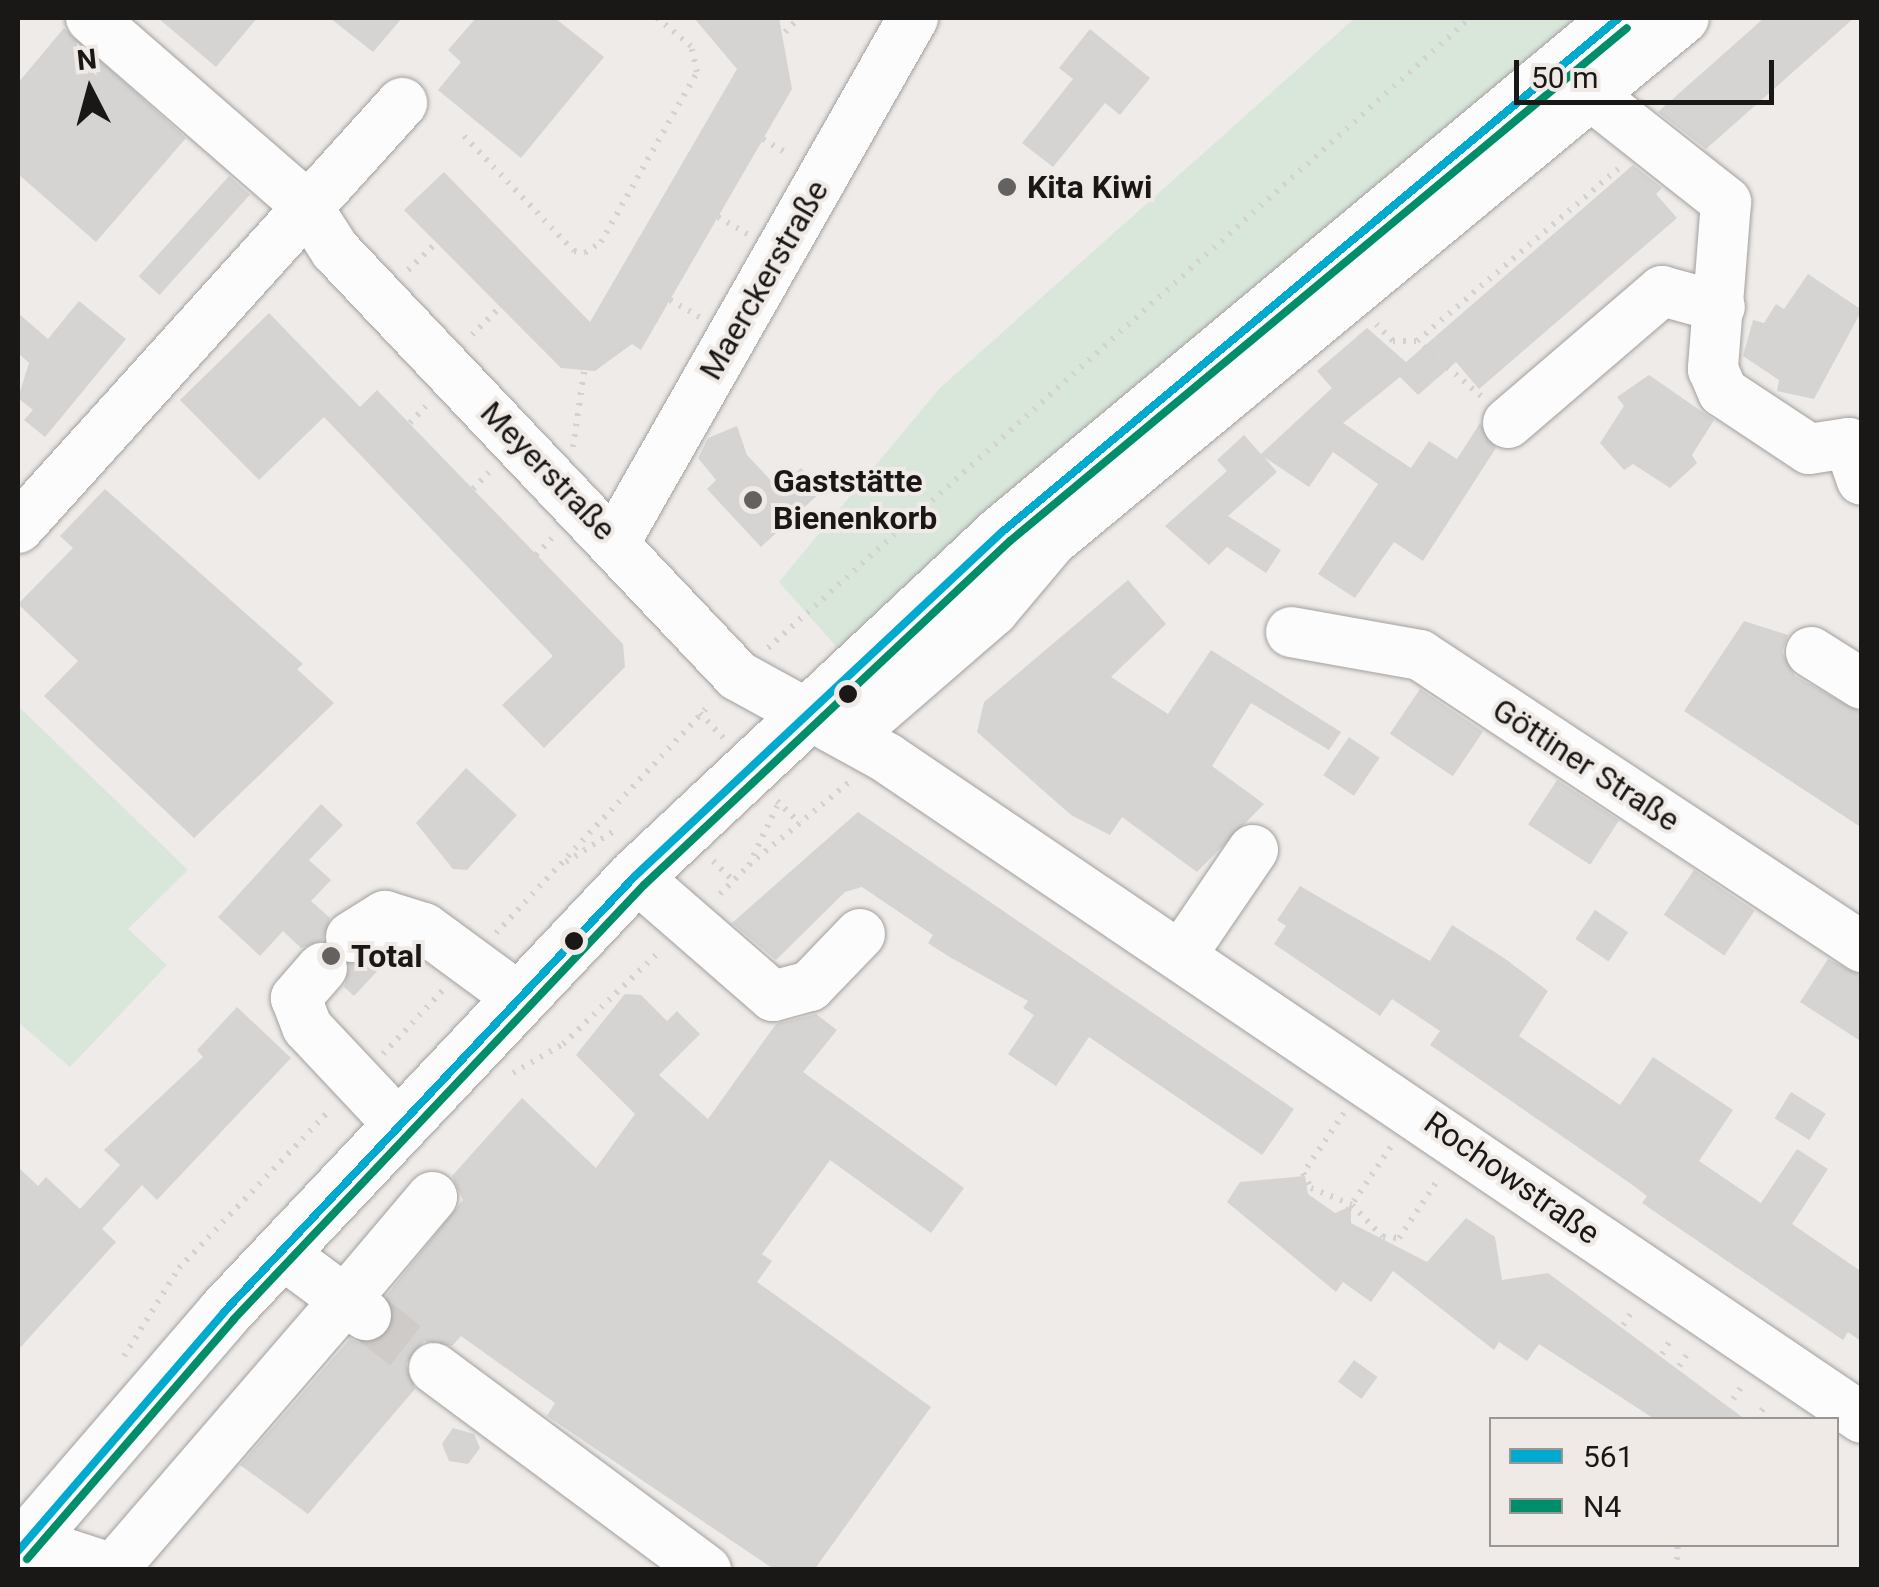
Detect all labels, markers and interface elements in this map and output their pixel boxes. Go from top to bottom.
north arrow [40,40,140,140]
scale bar [1519,40,1779,102]
text: N [75,42,98,77]
text: 50 m [1531,60,1598,95]
place label: Kita Kiwi [1027,168,1152,206]
street label: Maerckerstraße [691,173,837,387]
marker: Kita Kiwi [996,176,1018,198]
street label: Meyerstraße [472,394,624,548]
place label: Gaststätte Bienenkorb [773,463,937,538]
marker: Gaststätte Bienenkorb [742,489,764,511]
unlabelled marker [838,684,858,704]
street label: Göttiner Straße [1485,690,1687,840]
unlabelled marker [564,931,584,951]
place label: Total [351,937,423,975]
marker: Total [320,945,342,967]
street label: Rochowstraße [1417,1103,1607,1253]
legend [1489,1417,1839,1547]
text: 561 [1583,1439,1634,1474]
text: N4 [1583,1489,1621,1524]

